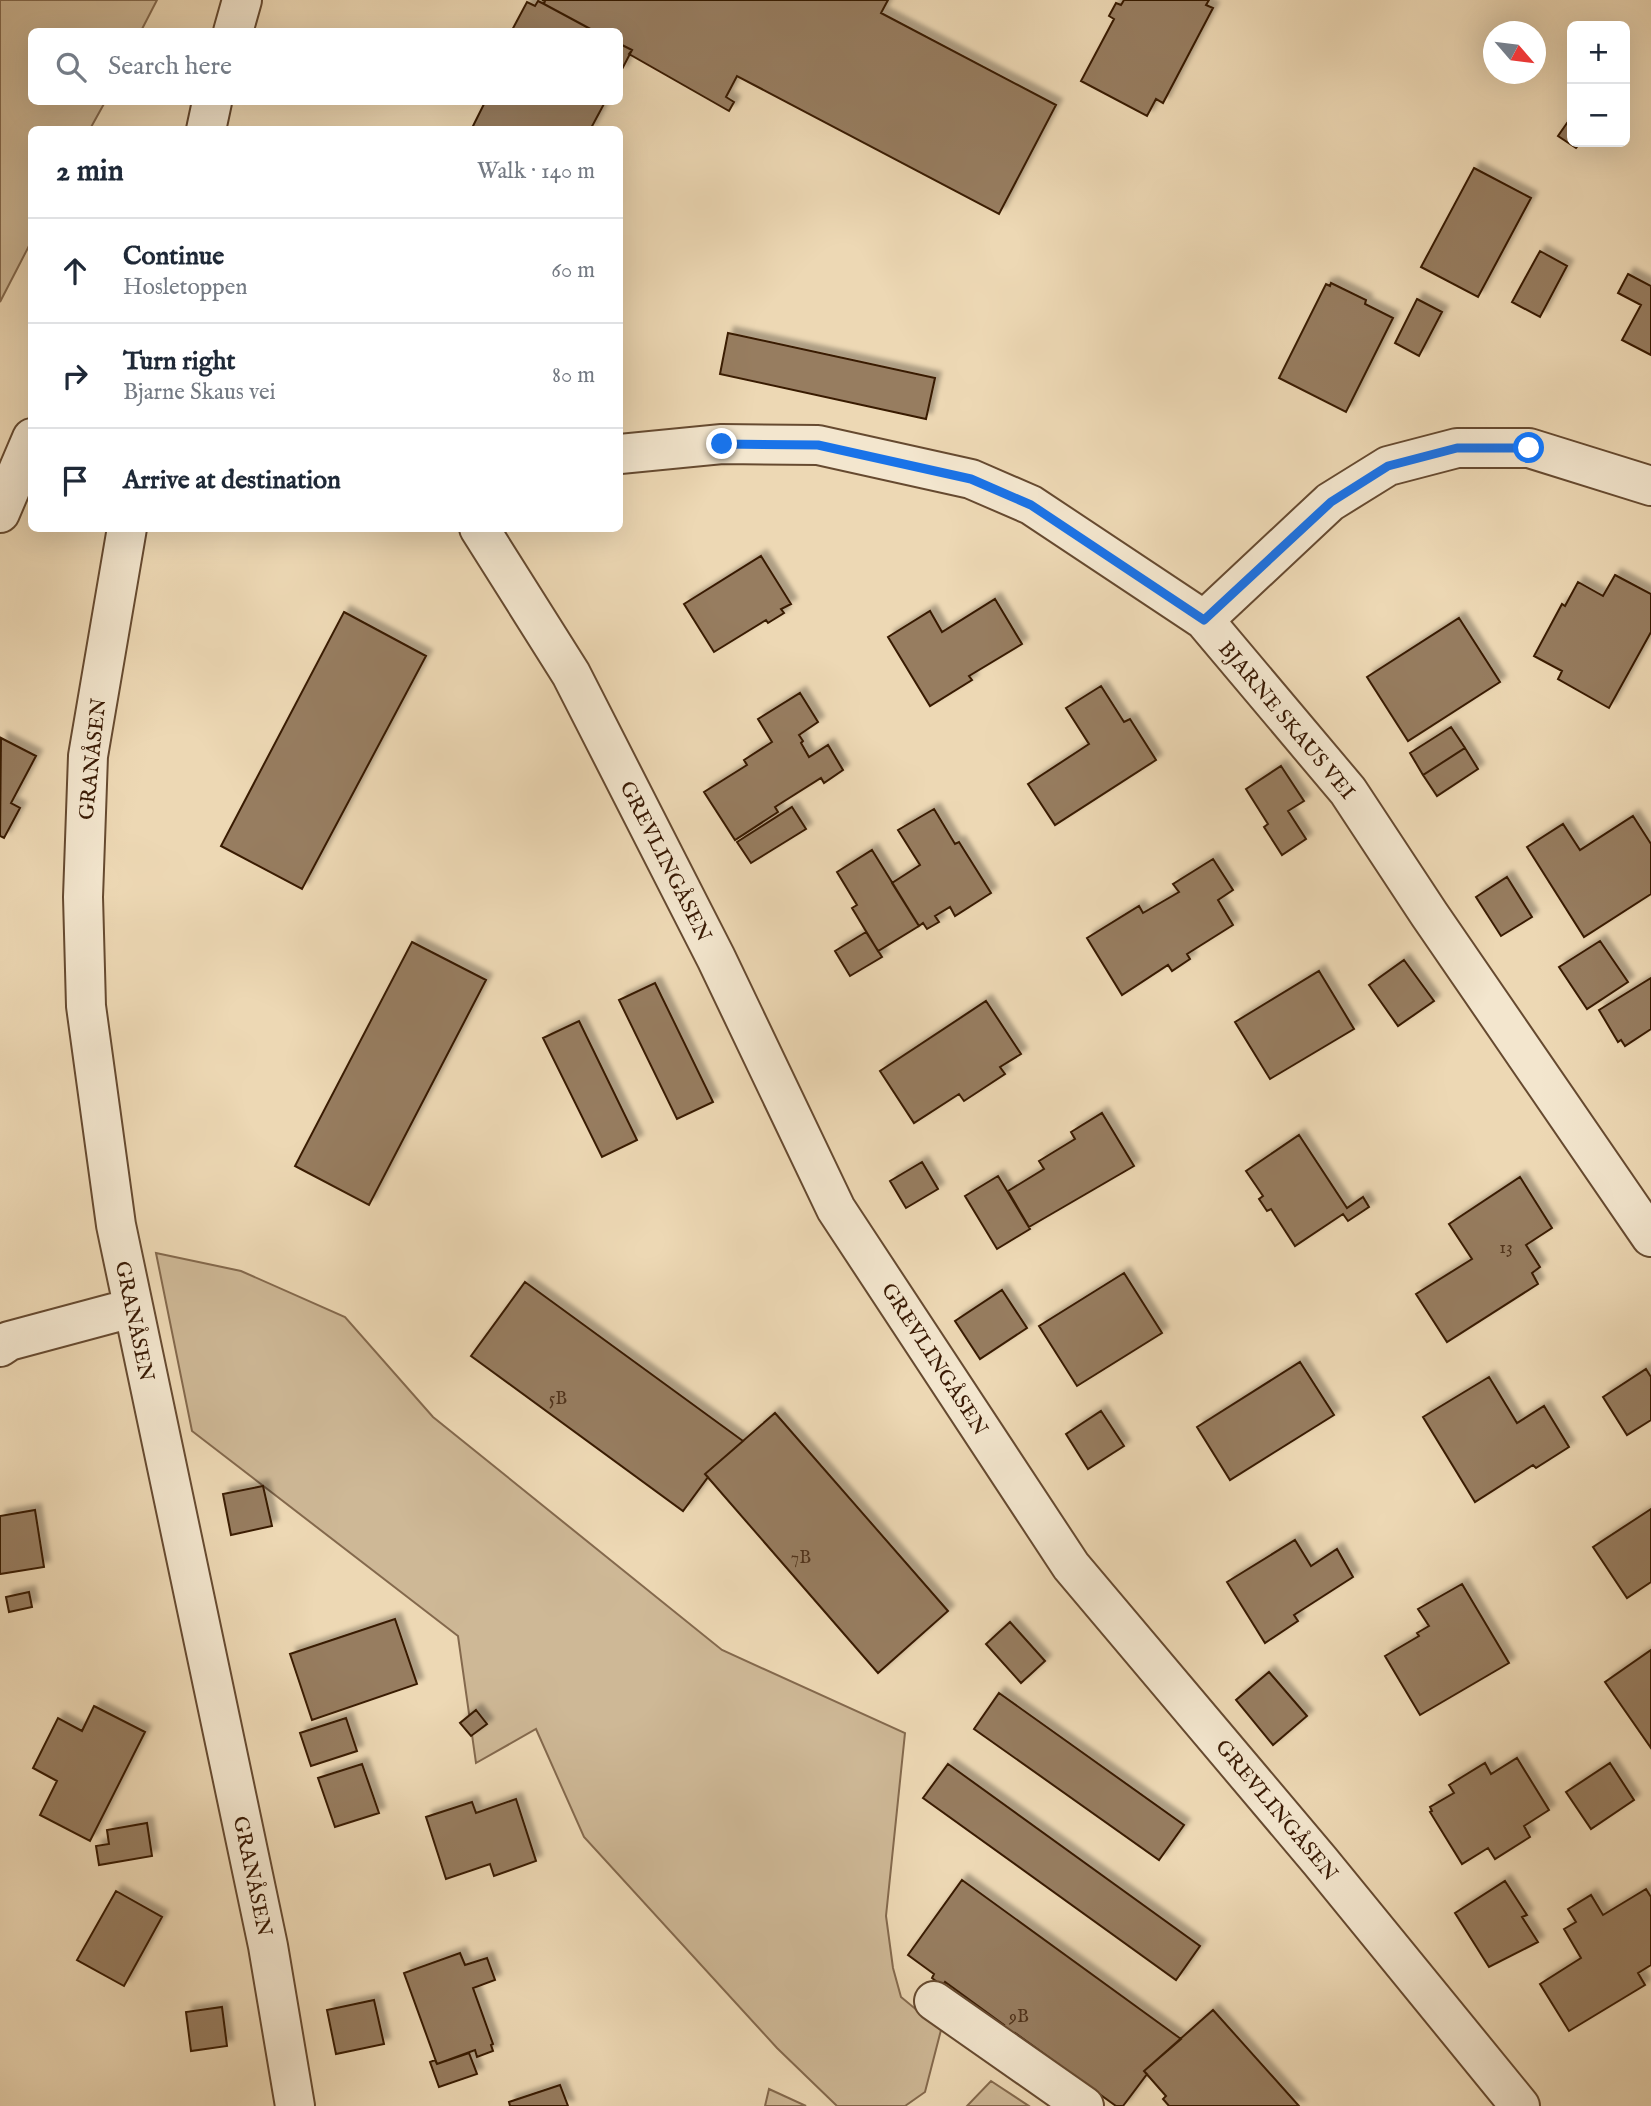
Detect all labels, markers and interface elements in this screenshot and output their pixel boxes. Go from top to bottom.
north arrow [1483,21,1546,84]
map controls [1567,21,1630,147]
button: + [1567,21,1630,84]
search box [28,28,623,105]
icon: search [52,48,90,86]
text: Search here [108,50,232,83]
button: − [1567,84,1630,147]
text: 2 min [56,153,124,191]
text: Walk · 140 m [477,157,595,186]
text: Continue [123,240,224,273]
icon: ahead [56,252,94,290]
text: 60 m [551,256,595,285]
text: Hosletoppen [123,273,248,302]
text: Turn right [123,345,236,378]
icon: right [56,357,94,395]
text: 80 m [552,361,595,390]
text: Bjarne Skaus vei [123,378,276,407]
route end [706,428,737,459]
route start [1513,432,1544,463]
icon: arrive [56,462,94,500]
text: Arrive at destination [123,464,341,497]
street label: BJARNE SKAUS VEI [1212,636,1360,806]
street label: GRANÅSEN [73,697,113,821]
street label: GREVLINGÅSEN [613,776,718,947]
house number: 13 [1499,1237,1513,1260]
street label: GRANÅSEN [108,1259,160,1384]
street label: GREVLINGÅSEN [874,1278,994,1441]
house number: 5B [549,1388,567,1411]
house number: 7B [791,1547,811,1570]
street label: GREVLINGÅSEN [1209,1734,1344,1887]
street label: GRANÅSEN [226,1814,278,1939]
house number: 9B [1008,2006,1029,2029]

